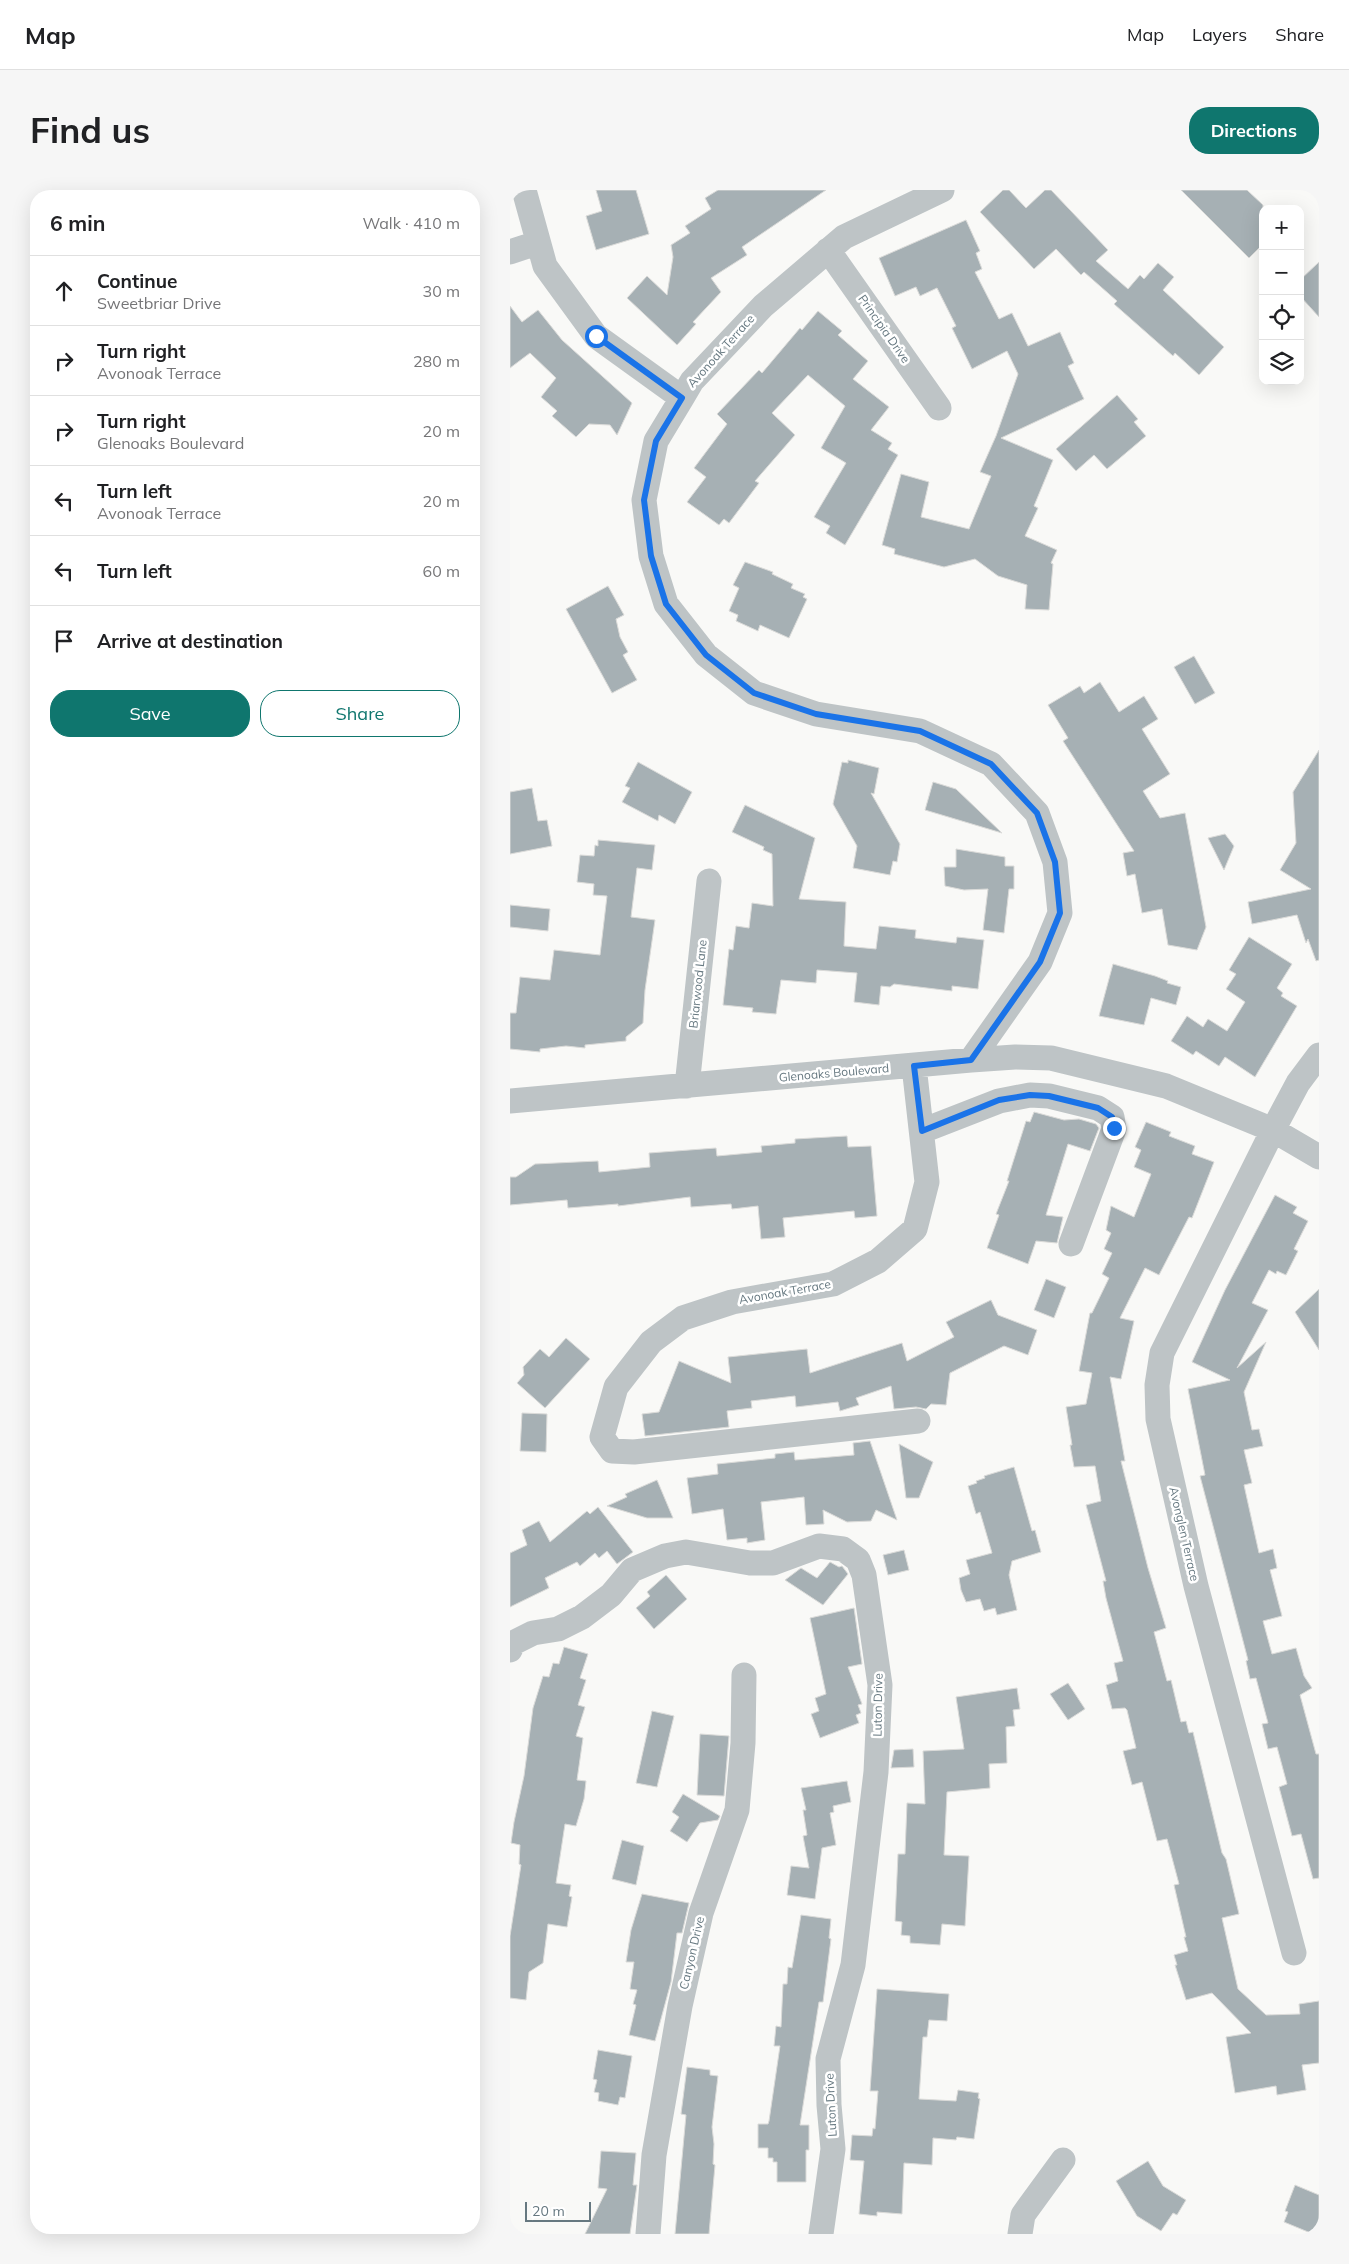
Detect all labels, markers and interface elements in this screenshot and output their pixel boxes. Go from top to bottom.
text: Map [25,20,76,50]
text: Map [1127,23,1164,46]
text: Layers [1192,23,1247,46]
text: Share [1275,23,1324,46]
button: Directions [1189,107,1319,154]
text: Find us [30,108,150,152]
map controls [1259,205,1304,385]
button: + [1259,205,1304,250]
text: 6 min [50,210,105,236]
text: Walk · 410 m [362,213,460,233]
button: − [1259,250,1304,295]
text: Continue [97,269,177,293]
icon: ahead [50,277,78,305]
text: 30 m [423,281,460,301]
street label: Principia Drive [855,292,914,366]
text: Sweetbriar Drive [97,293,221,313]
button: locate [1259,295,1304,340]
street label: Avonoak Terrace [684,311,757,390]
route start [585,325,608,348]
text: Turn right [97,339,186,363]
button: layers [1259,340,1304,385]
icon: right [50,347,78,375]
text: 280 m [413,351,460,371]
text: Avonoak Terrace [97,363,221,383]
text: Turn right [97,409,186,433]
icon: right [50,417,78,445]
text: 20 m [423,421,460,441]
text: Glenoaks Boulevard [97,433,244,453]
text: Turn left [97,479,172,503]
icon: left [50,487,78,515]
text: 20 m [423,491,460,511]
text: Avonoak Terrace [97,503,221,523]
icon: left [50,557,78,585]
text: Turn left [97,559,172,583]
text: 60 m [423,561,460,581]
icon: arrive [50,627,78,655]
text: Arrive at destination [97,629,283,653]
button: Save [50,690,250,737]
button: Share [260,690,460,737]
street label: Briarwood Lane [685,939,710,1029]
street label: Glenoaks Boulevard [778,1060,890,1085]
route end [1103,1117,1126,1140]
street label: Avonoak Terrace [738,1276,832,1307]
street label: Avonglen Terrace [1166,1485,1203,1583]
street label: Luton Drive [869,1673,886,1737]
street label: Canyon Drive [676,1915,707,1991]
street label: Luton Drive [821,2073,840,2137]
scale bar [525,2199,591,2222]
text: 20 m [532,2202,565,2220]

